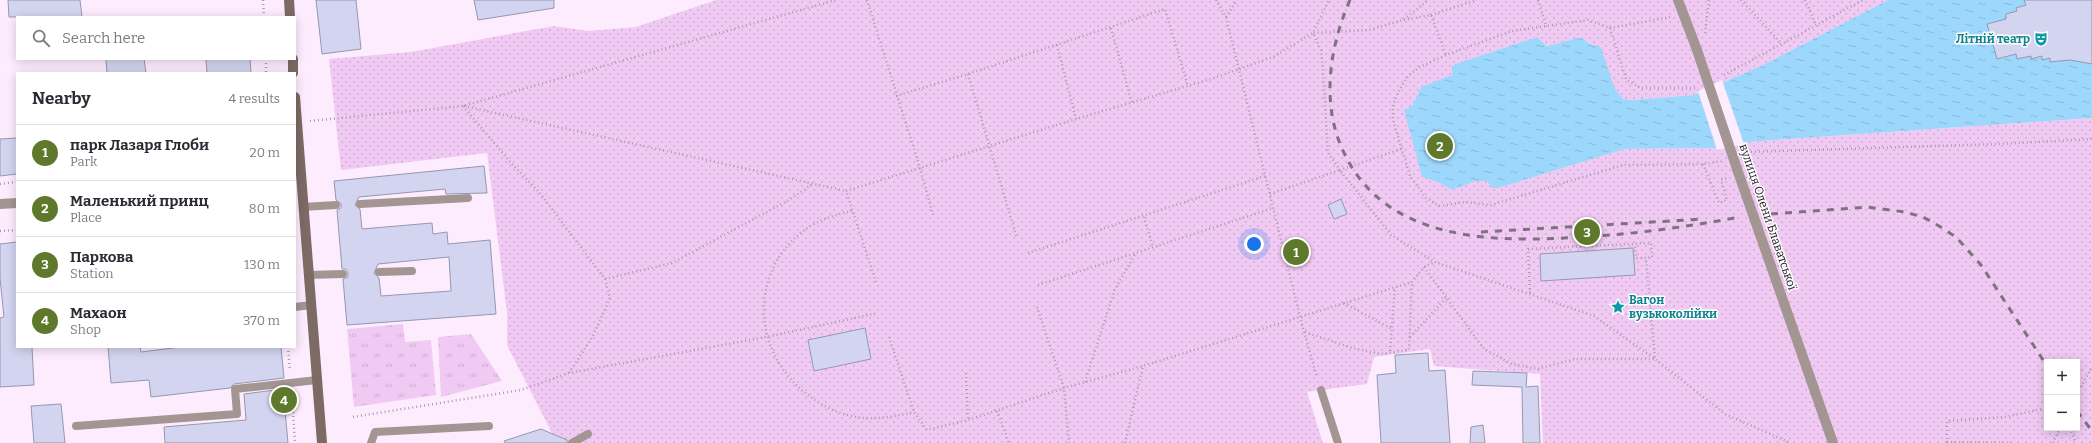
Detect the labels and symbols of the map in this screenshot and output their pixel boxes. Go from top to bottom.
theatre icon: Літній театр [2033,31,2049,47]
place label: Літній театр [1956,32,2030,46]
pin: 2 [1427,131,1453,161]
street label: вулиця Олени Блаватської [1736,142,1800,292]
pin: 3 [1574,217,1600,247]
your location [1244,234,1264,254]
pin: 1 [1283,237,1309,267]
place label: Вагон вузькоколійки [1629,293,1717,321]
place icon: Вагон вузькоколійки [1610,299,1626,315]
pin: 4 [271,385,297,415]

